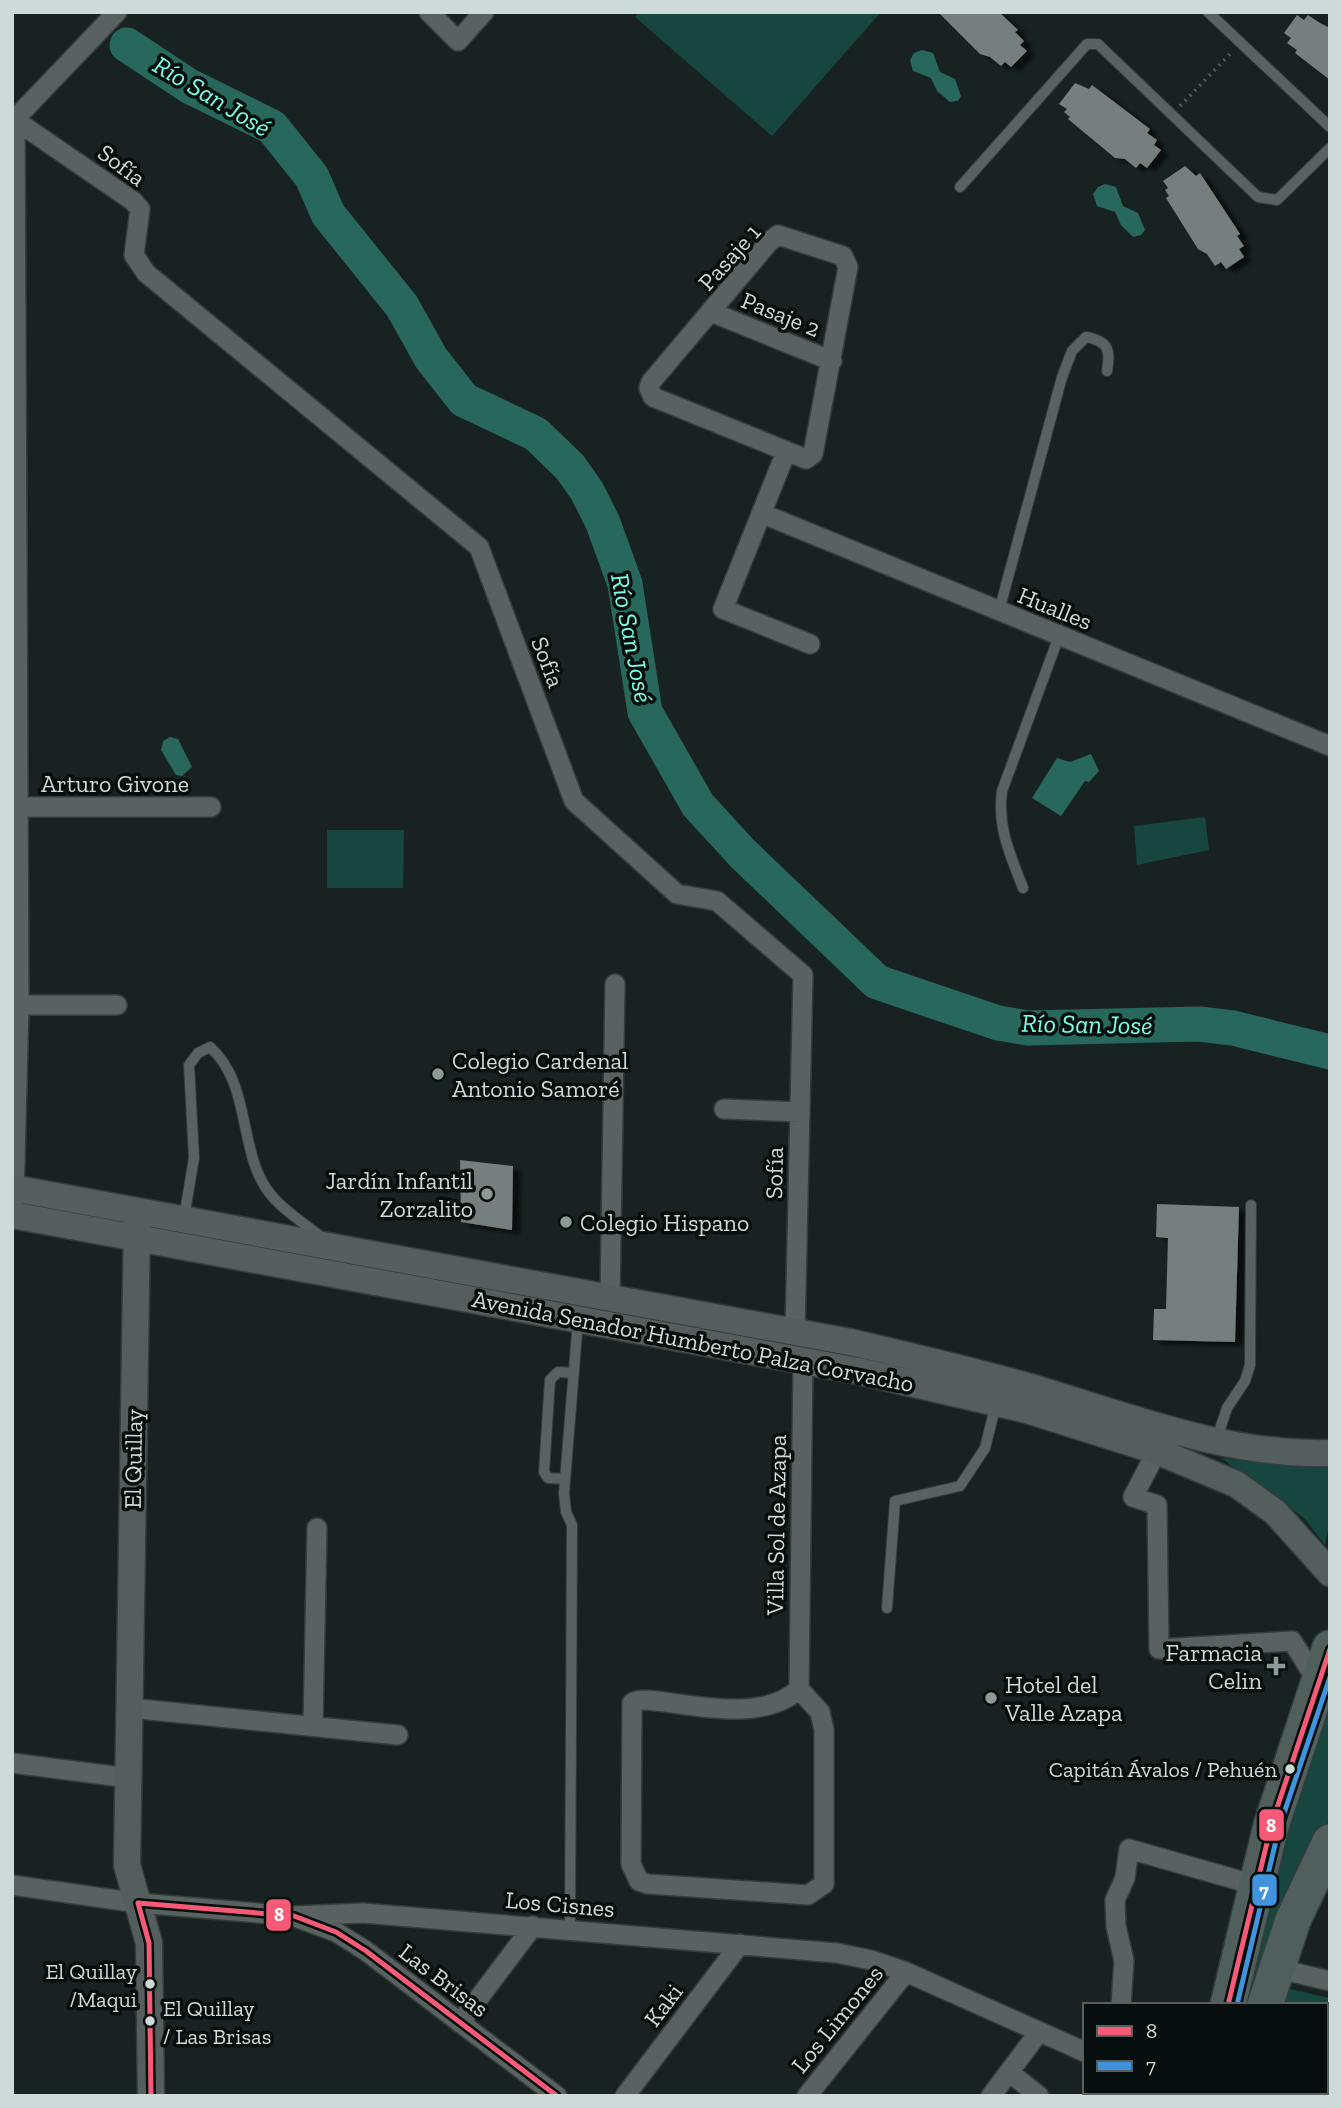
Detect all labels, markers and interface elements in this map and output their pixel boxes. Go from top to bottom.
water label: Río San José [147,48,277,144]
street label: Sofía [92,138,152,193]
street label: Pasaje 1 [692,218,766,296]
street label: Pasaje 2 [737,285,825,343]
water label: Río San José [604,570,660,706]
street label: Hualles [1014,580,1096,636]
street label: Sofía [525,632,571,692]
street label: Arturo Givone [41,769,189,798]
water label: Río San José [1021,1007,1153,1041]
place label: Colegio Cardenal Antonio Samoré [452,1046,628,1103]
marker: Colegio Cardenal Antonio Samoré [430,1066,446,1082]
street label: Sofía [759,1146,789,1199]
place label: Jardín Infantil Zorzalito [325,1166,473,1223]
marker: Jardín Infantil Zorzalito [479,1186,495,1202]
place label: Colegio Hispano [580,1208,749,1237]
marker: Colegio Hispano [558,1214,574,1230]
street label: Avenida Senador Humberto Palza Corvacho [470,1284,916,1398]
street label: El Quillay [118,1408,148,1509]
street label: Villa Sol de Azapa [760,1434,792,1617]
place label: Farmacia Celin [1166,1638,1262,1695]
marker: Farmacia Celin [1268,1658,1284,1674]
place label: Hotel del Valle Azapa [1004,1670,1123,1727]
marker: Hotel del Valle Azapa [983,1690,999,1706]
place label: Capitán Ávalos / Pehuén [1049,1756,1277,1783]
marker: Capitán Ávalos / Pehuén [1283,1762,1297,1776]
line badge: 8 [1258,1808,1285,1842]
text: 8 [1266,1814,1276,1837]
line badge: 7 [1251,1873,1278,1907]
text: 7 [1259,1879,1269,1902]
street label: Los Cisnes [504,1885,616,1923]
line badge: 8 [265,1898,292,1932]
text: 8 [274,1903,284,1926]
street label: Las Brisas [394,1937,494,2023]
place label: El Quillay /Maqui [45,1958,138,2013]
street label: Los Limones [785,1959,889,2079]
marker: El Quillay /Maqui [143,1977,157,1991]
street label: Kaki [638,1978,689,2032]
place label: El Quillay / Las Brisas [163,1995,271,2050]
legend [1083,2003,1328,2094]
marker: El Quillay / Las Brisas [143,2014,157,2028]
text: 8 [1146,2018,1157,2043]
text: 7 [1146,2053,1156,2078]

